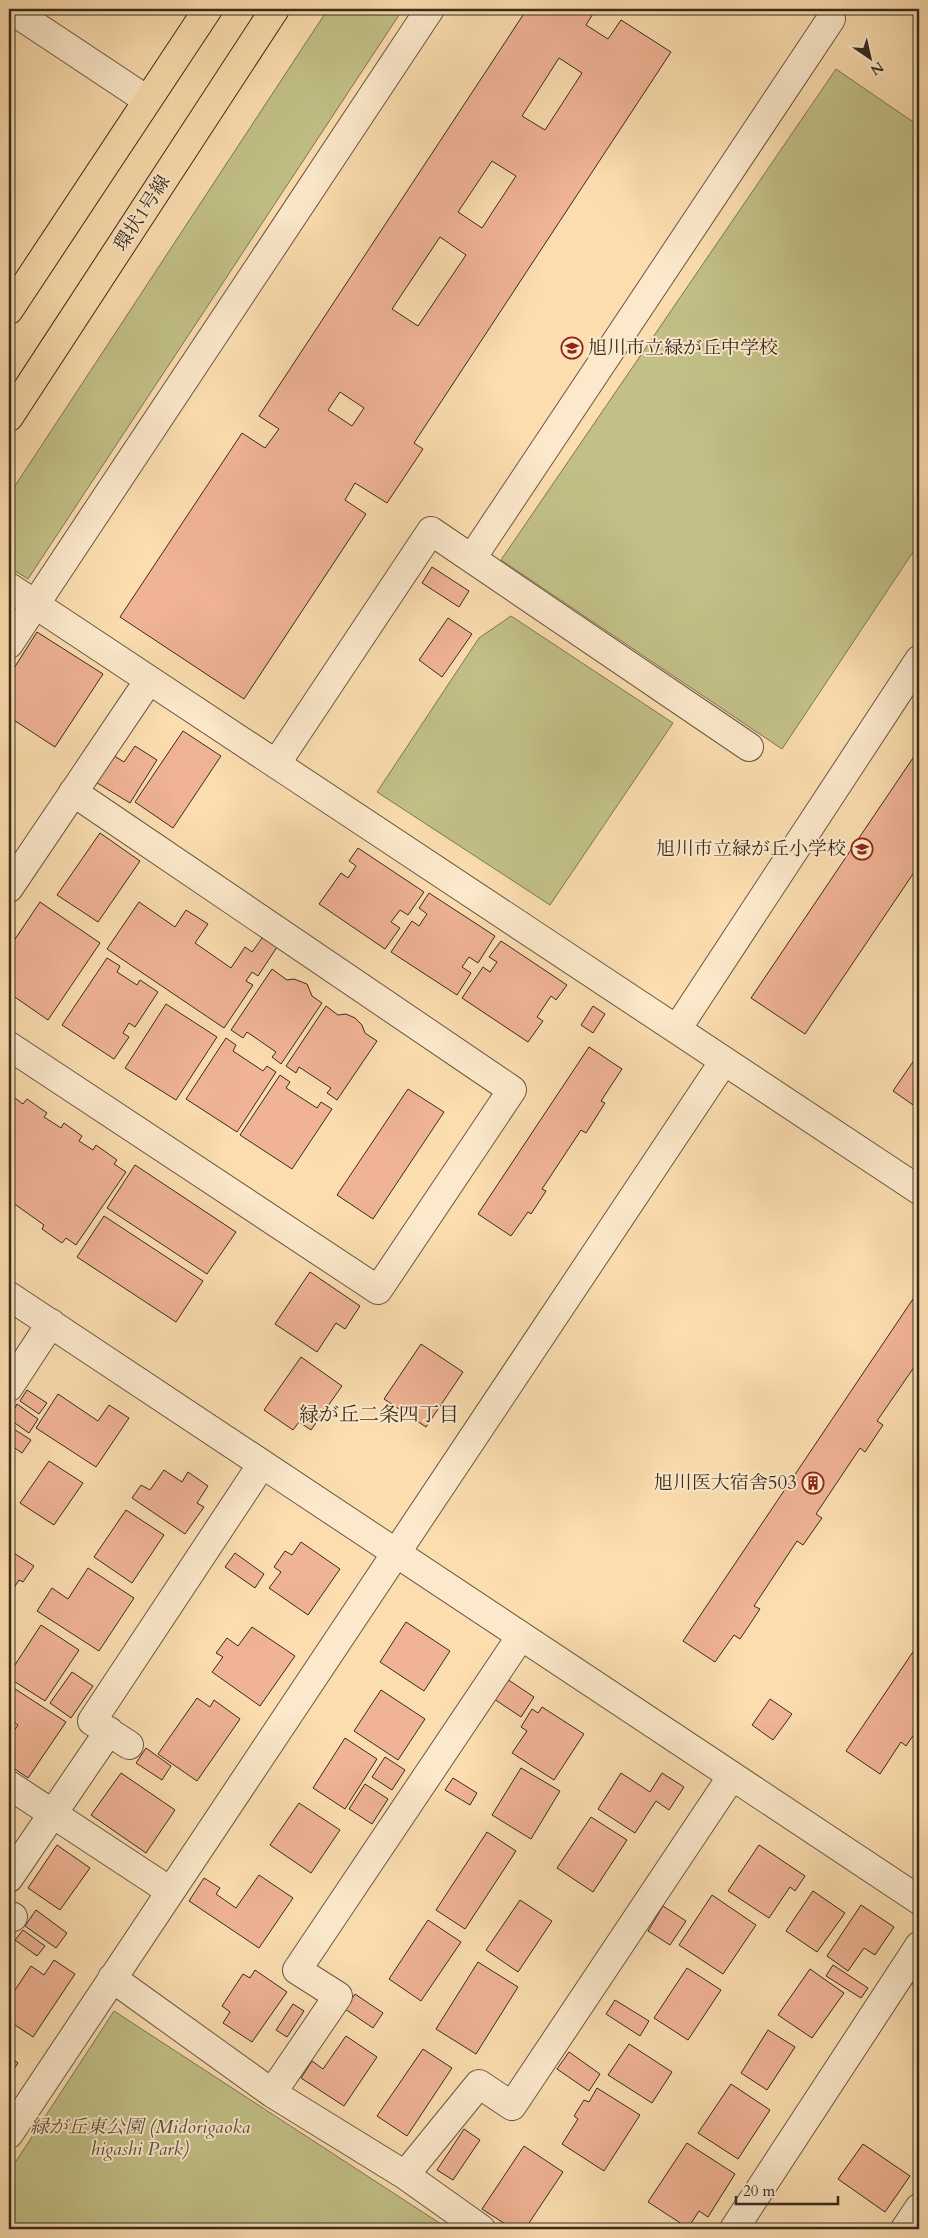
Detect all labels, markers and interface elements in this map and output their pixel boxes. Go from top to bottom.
north arrow [846,32,896,82]
text: N [867,57,887,80]
street label: 環状1号線 [108,170,176,256]
place label: 旭川市立緑が丘中学校 [588,335,778,361]
school or university icon: 旭川市立緑が丘中学校 [560,336,584,360]
place label: 旭川市立緑が丘小学校 [656,836,846,862]
school or university icon: 旭川市立緑が丘小学校 [850,837,874,861]
district label: 緑が丘二条四丁目 [299,1401,459,1428]
place label: 旭川医大宿舎503 [654,1470,797,1496]
building icon: 旭川医大宿舎503 [801,1471,825,1495]
park label: 緑が丘東公園 (Midorigaoka higashi Park) [30,2114,251,2162]
scale bar [736,2173,838,2205]
text: 20 m [743,2181,775,2201]

